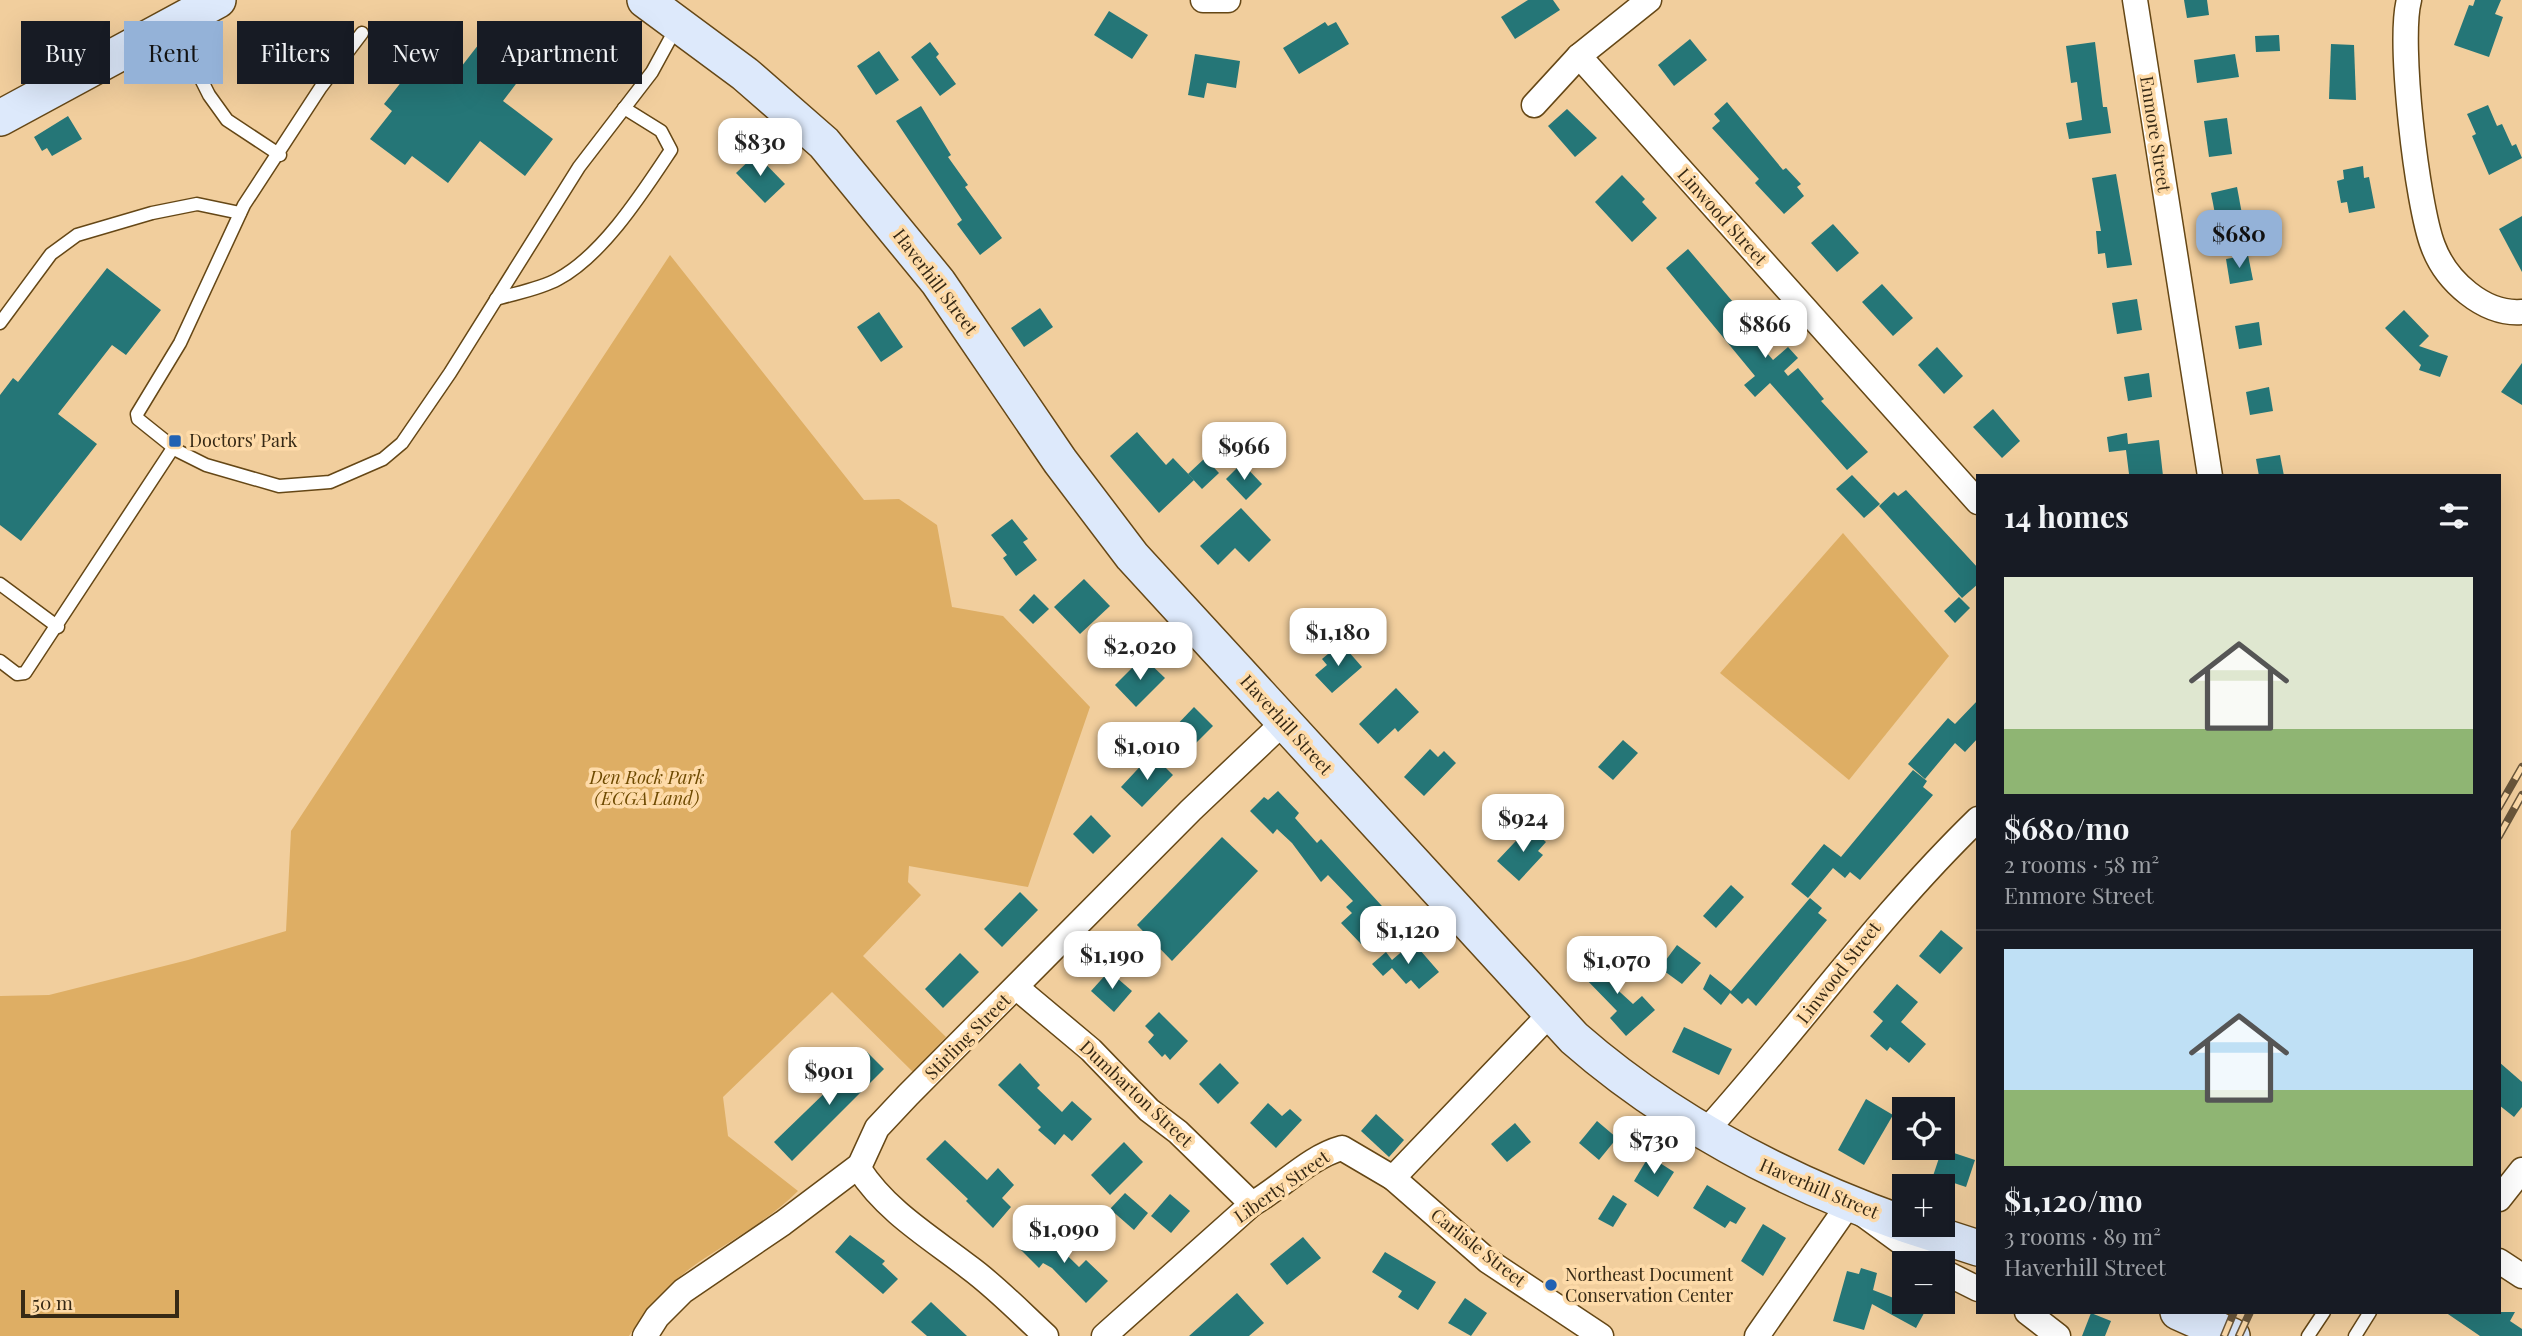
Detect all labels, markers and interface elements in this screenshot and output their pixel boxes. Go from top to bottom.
chip: Buy [21,21,110,84]
chip: Rent [124,21,223,84]
chip: Filters [237,21,354,84]
chip: New [368,21,463,84]
chip: Apartment [477,21,642,84]
street label: Enmore Street [2135,74,2177,194]
pin: $830 [719,118,801,178]
text: $830 [734,125,786,156]
street label: Linwood Street [1673,163,1773,271]
pin: $680 [2198,210,2280,270]
text: $680 [2212,217,2266,248]
street label: Haverhill Street [888,224,984,340]
pin: $866 [1724,300,1806,360]
text: $866 [1739,307,1791,338]
pin: $966 [1203,422,1285,482]
place label: Doctors' Park [189,428,298,452]
text: $966 [1218,429,1270,460]
marker: Doctors' Park [167,433,183,449]
text: 14 homes [2004,496,2129,536]
icon: filters [2435,497,2473,535]
pin: $1,180 [1281,608,1395,668]
text: $1,180 [1306,615,1370,646]
pin: $2,020 [1083,622,1197,682]
icon: home [2176,623,2302,749]
text: $2,020 [1103,629,1177,660]
street label: Haverhill Street [1235,669,1338,780]
pin: $1,010 [1090,722,1204,782]
text: $1,010 [1114,729,1180,760]
park label: Den Rock Park (ECGA Land) [589,765,704,810]
pin: $924 [1482,794,1564,854]
text: $924 [1498,801,1548,832]
text: $680/mo [2004,808,2129,848]
text: 2 rooms · 58 m² [2004,848,2159,879]
text: Enmore Street [2004,879,2154,910]
pin: $1,120 [1351,906,1465,966]
text: $1,120 [1376,913,1440,944]
street label: Linwood Street [1791,916,1886,1028]
pin: $1,190 [1055,932,1169,991]
pin: $1,070 [1560,936,1674,996]
text: $1,190 [1080,938,1144,969]
text: $1,070 [1583,943,1651,974]
street label: Stirling Street [919,988,1016,1084]
icon: home [2176,995,2302,1121]
street label: Dumbarton Street [1075,1035,1199,1152]
pin: $901 [788,1048,870,1107]
text: $901 [804,1054,854,1085]
map controls [1892,1097,1955,1314]
button: locate [1892,1097,1955,1160]
pin: $730 [1613,1116,1695,1176]
text: $730 [1629,1123,1679,1154]
street label: Liberty Street [1229,1144,1334,1228]
street label: Haverhill Street [1756,1152,1883,1224]
button: + [1892,1174,1955,1237]
text: $1,120/mo [2004,1180,2143,1220]
street label: Carlisle Street [1426,1203,1532,1292]
pin: $1,090 [1007,1206,1121,1265]
text: $1,090 [1029,1212,1099,1243]
text: 3 rooms · 89 m² [2004,1220,2161,1251]
button: − [1892,1251,1955,1314]
text: Haverhill Street [2004,1251,2166,1282]
place label: Northeast Document Conservation Center [1565,1262,1734,1307]
marker: Northeast Document Conservation Center [1543,1277,1559,1293]
scale bar [21,1287,178,1319]
text: 50 m [32,1289,73,1315]

